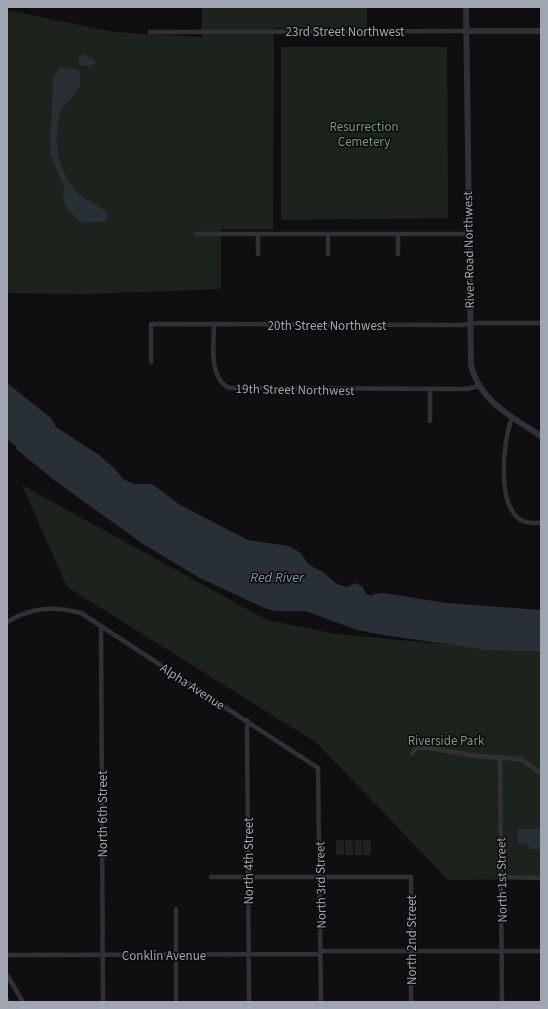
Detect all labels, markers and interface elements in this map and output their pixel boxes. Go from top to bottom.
street label: 23rd Street Northwest [285,23,405,41]
park label: Resurrection Cemetery [329,118,399,151]
street label: River Road Northwest [459,191,479,309]
street label: 20th Street Northwest [268,317,387,335]
street label: 19th Street Northwest [235,380,355,400]
water label: Red River [250,568,305,588]
street label: Alpha Avenue [157,659,228,715]
park label: Riverside Park [408,732,485,750]
street label: North 6th Street [94,770,112,858]
street label: North 4th Street [240,817,258,905]
street label: North 1st Street [492,837,512,923]
street label: North 3rd Street [311,841,331,929]
street label: North 2nd Street [403,894,421,985]
street label: Conklin Avenue [122,947,206,965]

